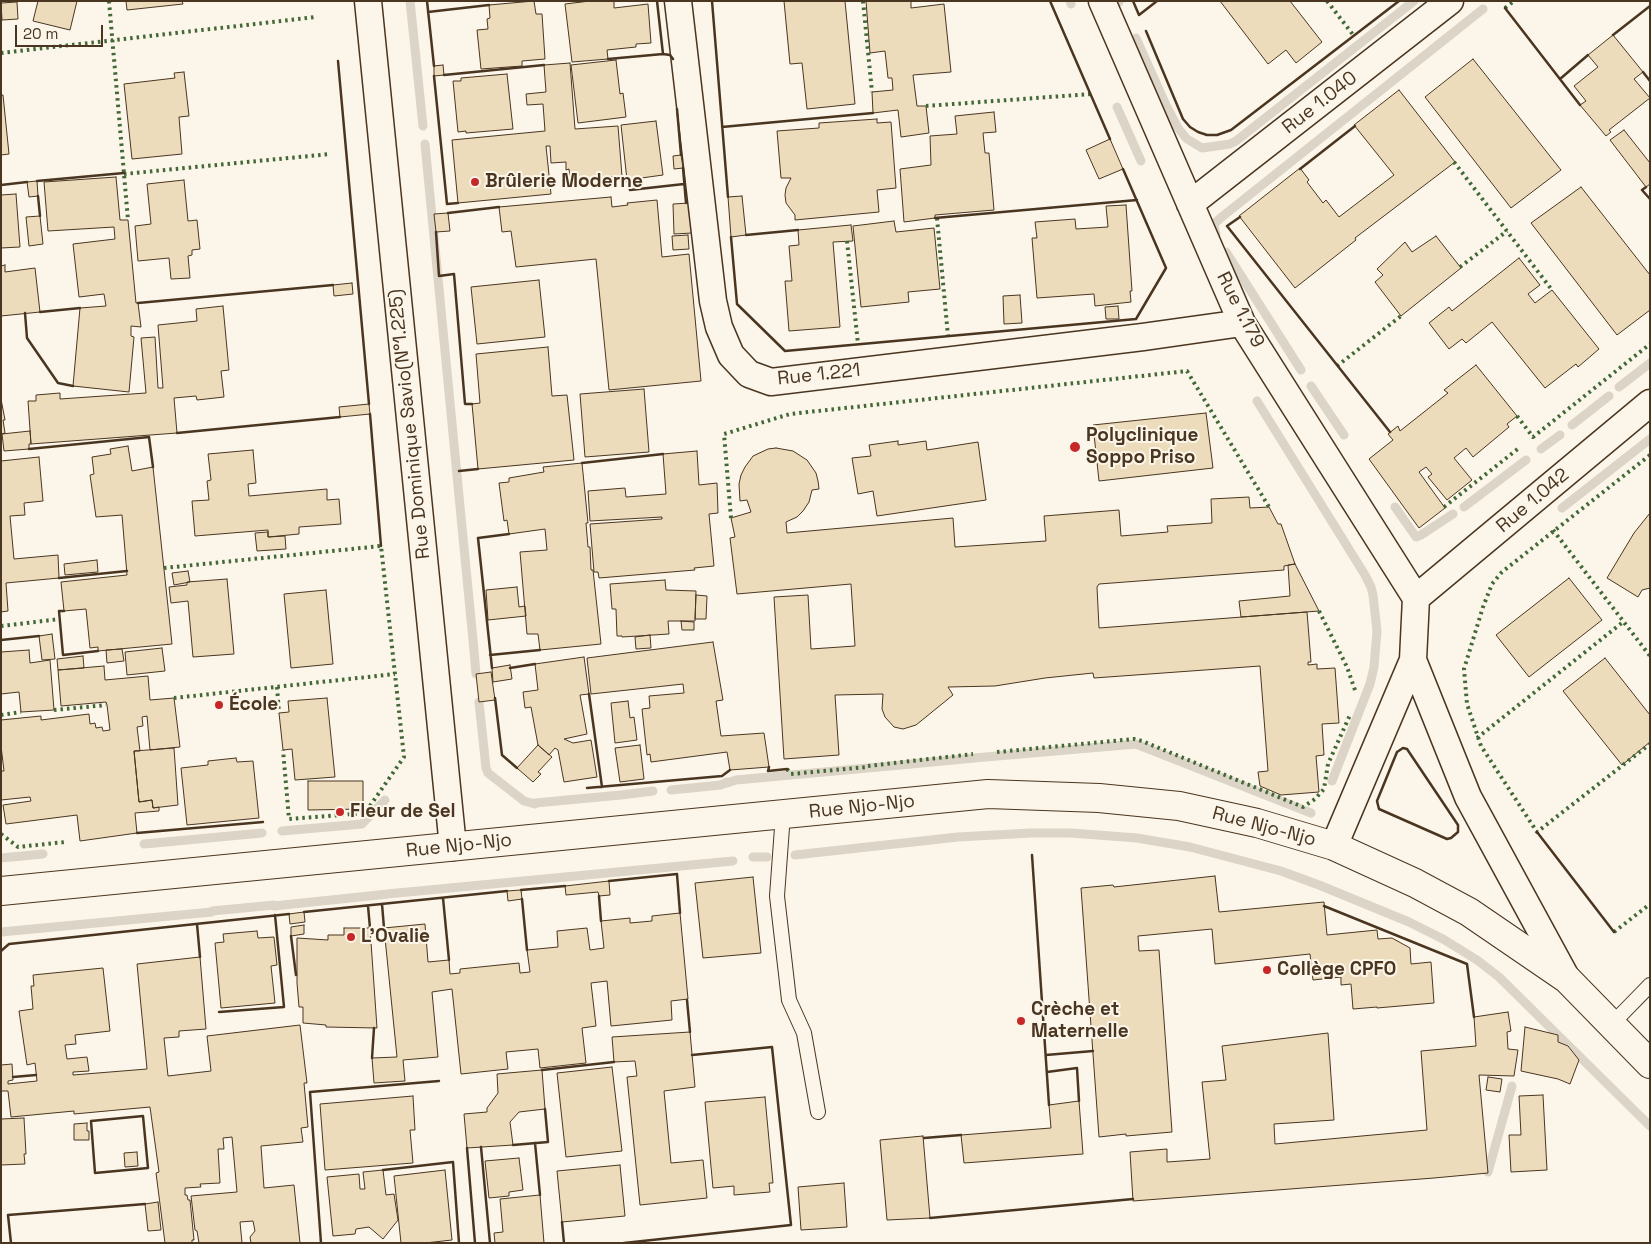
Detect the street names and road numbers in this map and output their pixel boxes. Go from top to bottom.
street label: Rue 1.040 [1278,67,1362,139]
street label: Rue 1.179 [1211,268,1269,352]
street label: Rue Dominique Savio(N°1.225) [384,288,436,560]
street label: Rue 1.221 [776,359,862,391]
street label: Rue 1.042 [1492,464,1574,538]
street label: Rue Njo-Njo [808,790,916,824]
street label: Rue Njo-Njo [1210,802,1318,852]
street label: Rue Njo-Njo [405,829,513,863]

